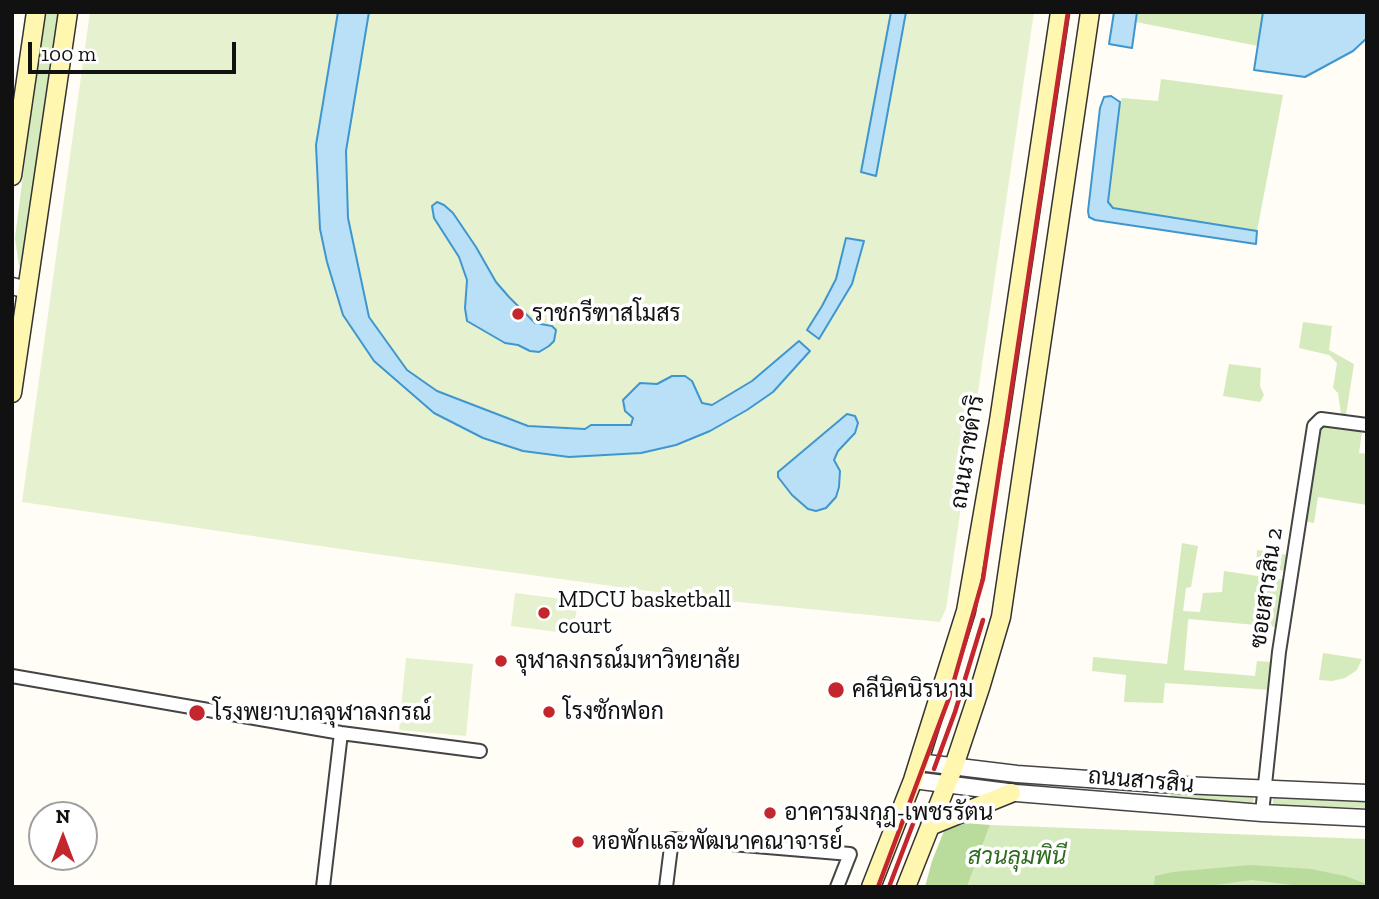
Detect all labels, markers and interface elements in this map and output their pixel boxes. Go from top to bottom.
scale bar [32,28,240,72]
text: 100 m [41,41,96,66]
place label: ราชกรีฑาสโมสร [532,300,681,328]
marker: ราชกรีฑาสโมสร [510,306,526,322]
street label: ถนนราชดำริ [945,393,991,511]
street label: ซอยสารสิน 2 [1245,526,1289,650]
place label: MDCU basketball court [558,586,731,640]
marker: MDCU basketball court [536,605,552,621]
place label: จุฬาลงกรณ์มหาวิทยาลัย [515,647,740,675]
marker: จุฬาลงกรณ์มหาวิทยาลัย [493,653,509,669]
place label: คลีนิคนิรนาม [852,676,973,704]
marker: คลีนิคนิรนาม [826,680,846,700]
place label: โรงซักฟอก [563,698,664,726]
place label: โรงพยาบาลจุฬาลงกรณ์ [213,699,431,727]
marker: โรงพยาบาลจุฬาลงกรณ์ [187,703,207,723]
marker: โรงซักฟอก [541,704,557,720]
street label: ถนนสารสิน [1087,763,1195,799]
place label: อาคารมงกุฎ-เพชรรัตน [784,799,993,827]
north arrow [28,801,98,871]
text: N [56,805,70,828]
marker: อาคารมงกุฎ-เพชรรัตน [762,805,778,821]
place label: หอพักและพัฒนาคณาจารย์ [592,828,843,856]
marker: หอพักและพัฒนาคณาจารย์ [570,834,586,850]
park label: สวนลุมพินี [968,843,1066,871]

